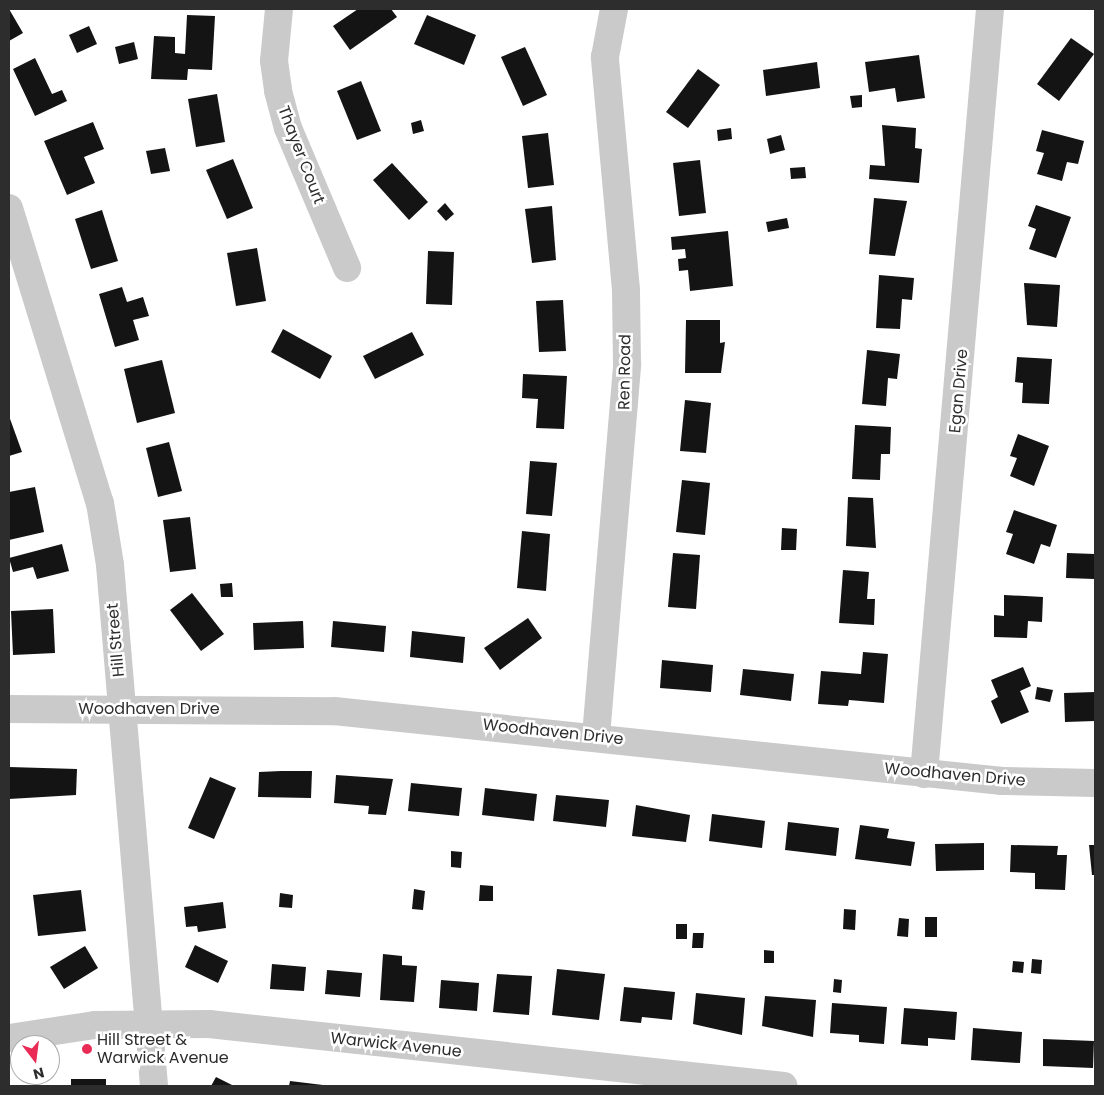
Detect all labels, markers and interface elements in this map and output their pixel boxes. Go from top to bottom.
street label: Thayer Court [273,103,329,207]
street label: Ren Road [615,334,635,410]
street label: Egan Drive [946,348,972,434]
street label: Hill Street [103,602,129,678]
street label: Woodhaven Drive [78,699,220,719]
street label: Woodhaven Drive [482,715,624,749]
street label: Woodhaven Drive [884,759,1026,791]
street label: Warwick Avenue [329,1029,463,1061]
place label: Hill Street & Warwick Avenue [97,1030,229,1068]
north arrow [10,1035,60,1085]
marker: Hill Street & Warwick Avenue [81,1043,93,1055]
text: N [31,1063,46,1085]

